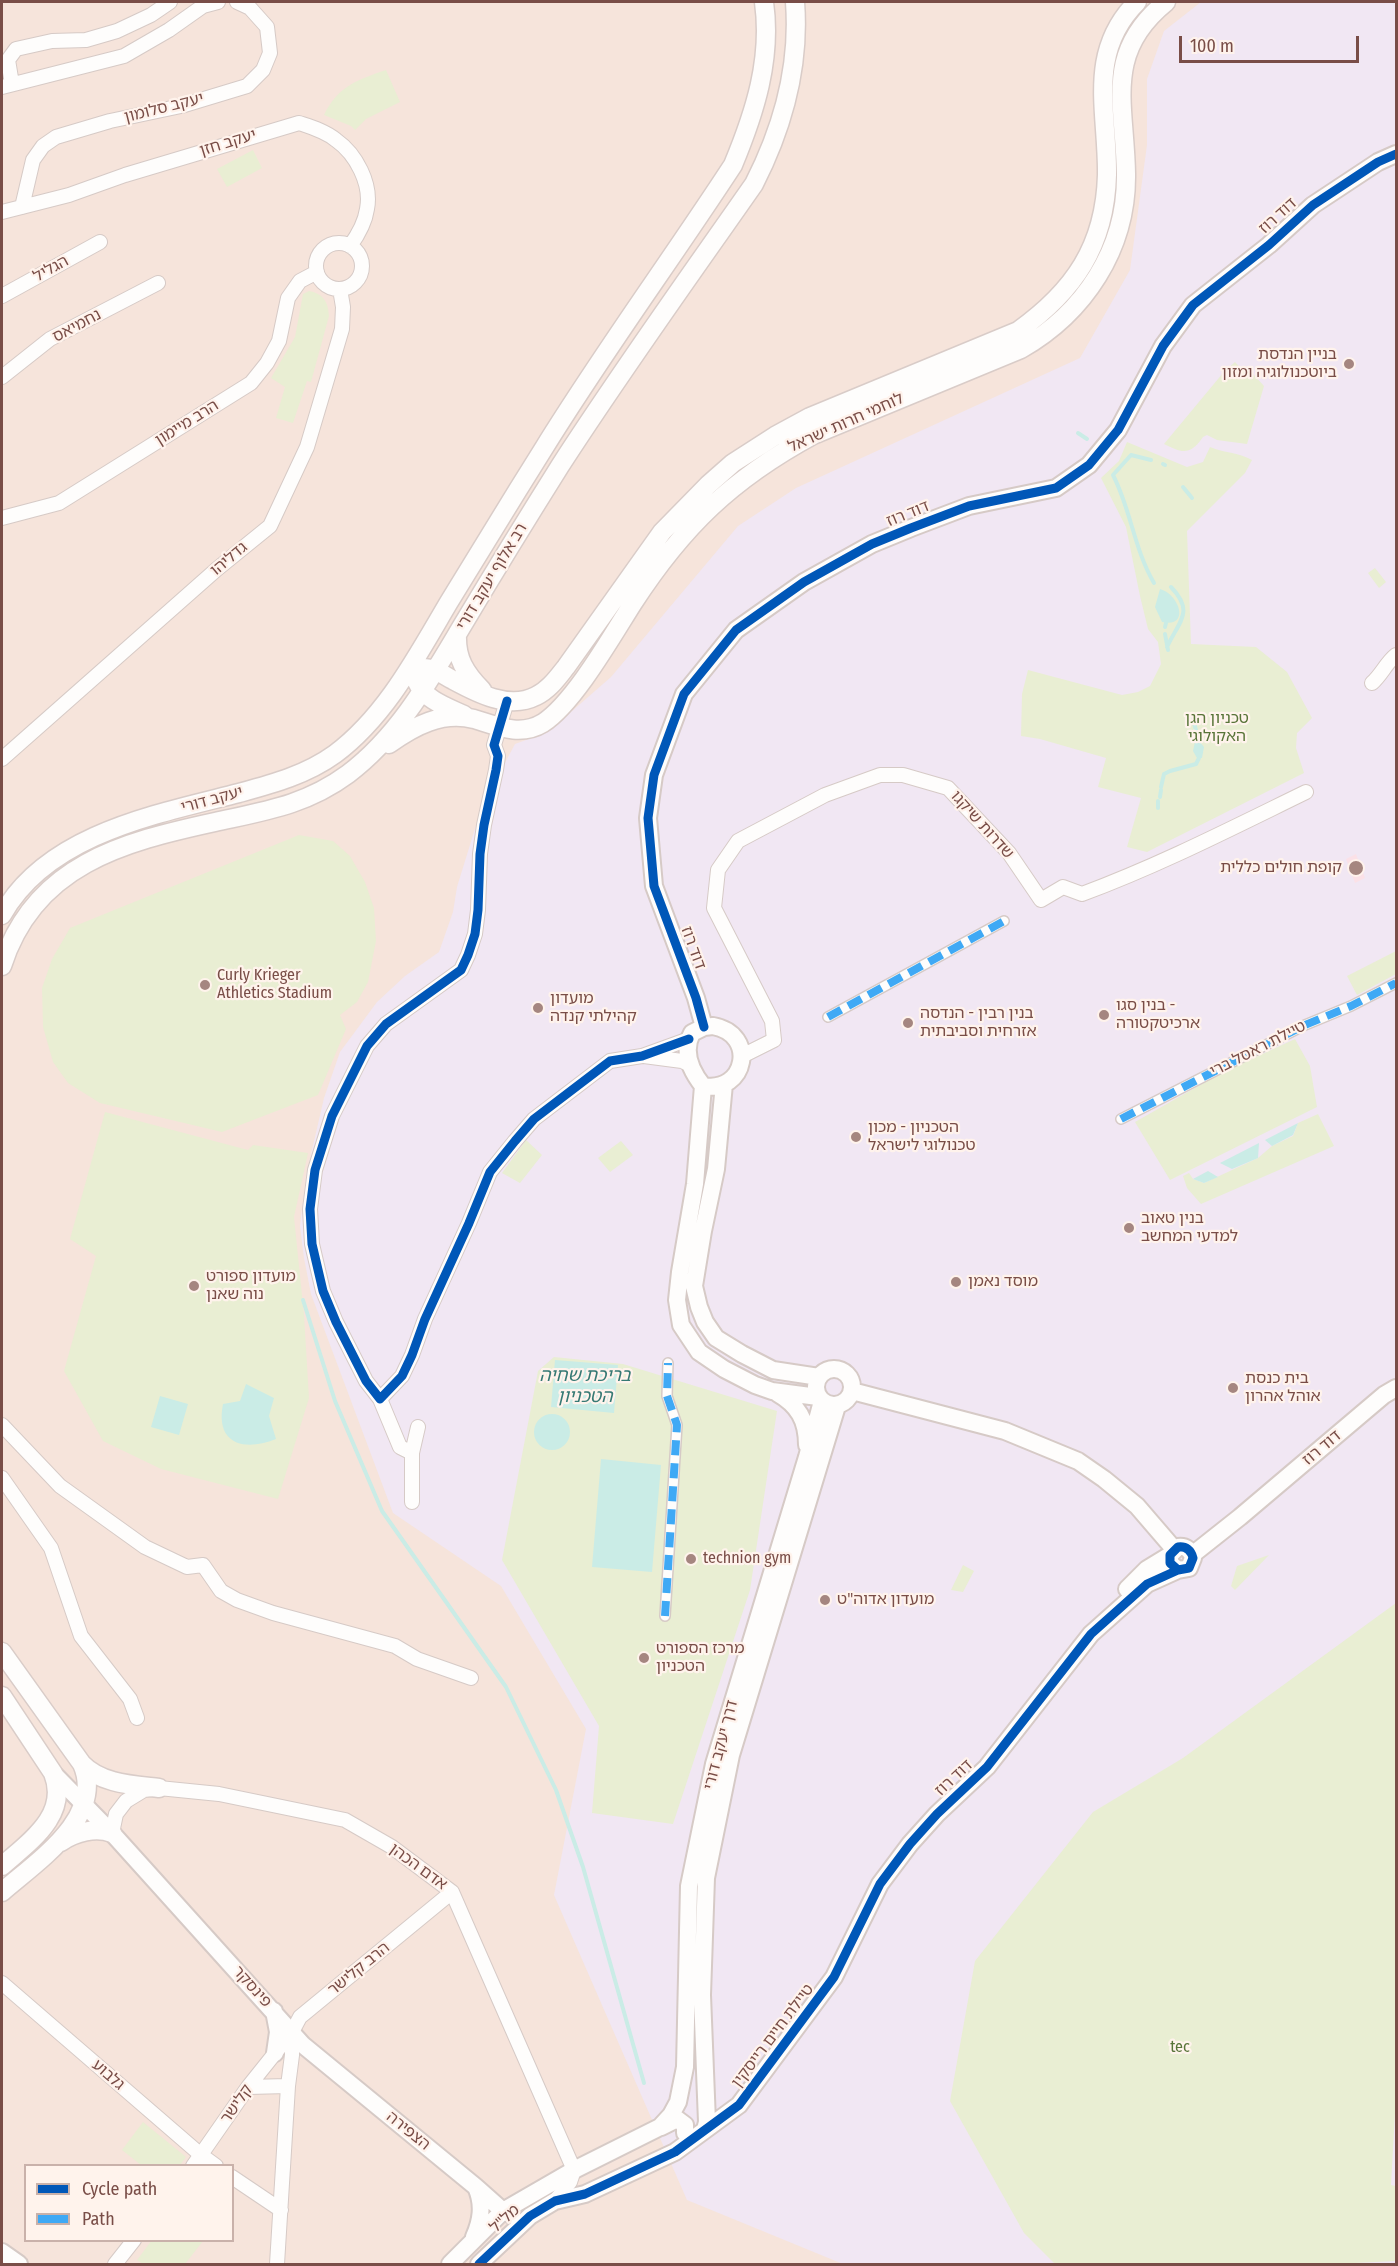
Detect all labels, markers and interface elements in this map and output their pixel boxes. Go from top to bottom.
scale bar [1182,24,1362,62]
text: 100 m [1190,35,1234,57]
street label: יעקב סלומון [122,89,206,127]
street label: יעקב חזן [197,125,259,161]
street label: דוד רוז [1255,194,1301,238]
street label: הגליל [30,252,72,286]
street label: נחמיאס [49,305,105,347]
place label: בניין הנדסת ביוטכנולוגיה ומזון [1222,345,1337,383]
marker: בניין הנדסת ביוטכנולוגיה ומזון [1342,357,1356,371]
street label: לוחמי חרות ישראל [785,389,907,457]
street label: הרב מיימון [152,396,222,450]
street label: דוד רוז [884,497,932,531]
street label: רב אלוף יעקב דורי [453,520,531,634]
street label: גדליהו [207,538,251,580]
park label: טכניון הגן האקולוגי [1185,709,1249,747]
street label: יעקב דורי [179,783,245,817]
street label: שדרות שיקגו [946,787,1018,863]
place label: קופת חולים כללית [1220,858,1342,878]
marker: קופת חולים כללית [1347,859,1365,877]
street label: דוד רוז [676,924,710,972]
place label: Curly Krieger Athletics Stadium [217,966,332,1004]
marker: Curly Krieger Athletics Stadium [198,978,212,992]
place label: מועדון קהילתי קנדה [550,989,637,1027]
place label: בנין סגו - ארכיטקטורה [1116,996,1200,1034]
marker: מועדון קהילתי קנדה [531,1001,545,1015]
place label: בנין רבין - הנדסה אזרחית וסביבתית [920,1004,1037,1042]
marker: בנין סגו - ארכיטקטורה [1097,1008,1111,1022]
marker: בנין רבין - הנדסה אזרחית וסביבתית [901,1016,915,1030]
street label: טיילת ראסל ברי [1207,1017,1309,1081]
place label: הטכניון - מכון טכנולוגי לישראל [868,1118,976,1156]
marker: הטכניון - מכון טכנולוגי לישראל [849,1130,863,1144]
place label: בנין טאוב למדעי המחשב [1141,1209,1238,1247]
marker: בנין טאוב למדעי המחשב [1122,1221,1136,1235]
place label: מועדון ספורט נוה שאנן [206,1267,296,1305]
place label: מוסד נאמן [968,1272,1038,1292]
marker: מוסד נאמן [949,1275,963,1289]
marker: מועדון ספורט נוה שאנן [187,1279,201,1293]
water label: בריכת שחיה הטכניון [539,1365,631,1408]
place label: בית כנסת אוהל אהרון [1245,1369,1321,1407]
marker: בית כנסת אוהל אהרון [1226,1381,1240,1395]
street label: דוד רוז [1299,1426,1345,1470]
place label: technion gym [703,1549,791,1569]
marker: technion gym [684,1552,698,1566]
place label: מועדון אדוה"ט [837,1590,934,1610]
marker: מועדון אדוה"ט [818,1593,832,1607]
place label: מרכז הספורט הטכניון [656,1639,744,1677]
marker: מרכז הספורט הטכניון [637,1651,651,1665]
street label: דרך יעקב דורי [700,1698,742,1792]
street label: דוד רוז [931,1756,977,1800]
street label: אדם הכהן [385,1840,451,1894]
street label: הרב קלישר [324,1938,394,2000]
street label: פינסקר [228,1962,276,2012]
street label: טיילת חיים רייסקין [728,1980,818,2092]
park label: tec [1170,2038,1190,2058]
street label: גלבוע [88,2056,128,2094]
street label: קלישר [217,2081,257,2127]
street label: הצפירה [382,2108,434,2154]
legend [24,2164,234,2242]
text: Cycle path [82,2178,157,2200]
street label: מל"ל [486,2201,524,2237]
text: Path [82,2208,115,2230]

